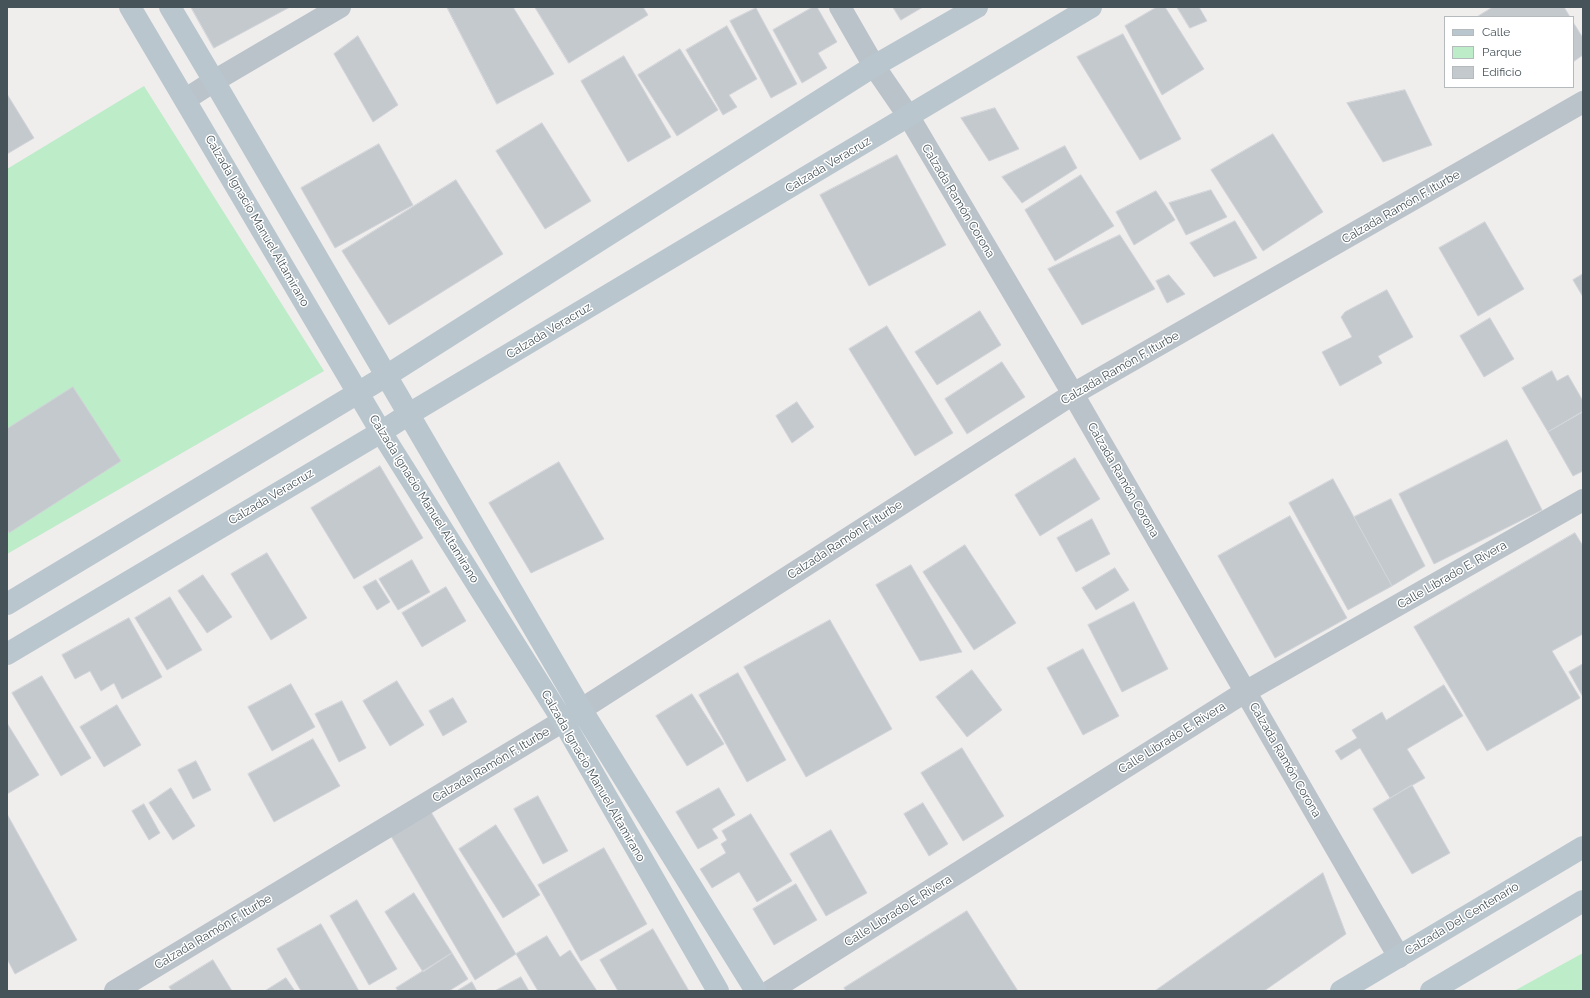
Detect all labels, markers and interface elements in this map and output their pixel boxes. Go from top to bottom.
legend [1444,16,1574,88]
text: Calle [1482,25,1510,39]
text: Parque [1482,45,1522,59]
text: Edificio [1482,65,1522,79]
street label: Calzada Ignacio Manuel Altamirano [202,133,312,309]
street label: Calzada Veracruz [783,134,873,196]
street label: Calzada Ramón Corona [918,142,998,260]
street label: Calzada Ramón F. Iturbe [1339,167,1463,247]
street label: Calzada Veracruz [504,300,594,362]
street label: Calzada Ramón F. Iturbe [1058,328,1182,408]
street label: Calzada Ignacio Manuel Altamirano [366,412,482,586]
street label: Calzada Ramón Corona [1084,420,1162,540]
street label: Calzada Veracruz [226,466,316,528]
street label: Calzada Ramón F. Iturbe [785,497,905,583]
street label: Calle Librado E. Rivera [1395,538,1509,612]
street label: Calzada Ignacio Manuel Altamirano [538,688,648,864]
street label: Calle Librado E. Rivera [1116,699,1228,777]
street label: Calzada Ramón Corona [1246,700,1324,820]
street label: Calzada Ramón F. Iturbe [430,724,552,806]
street label: Calle Librado E. Rivera [842,872,954,950]
street label: Calzada Del Centenario [1403,879,1521,959]
street label: Calzada Ramón F. Iturbe [152,891,274,973]

